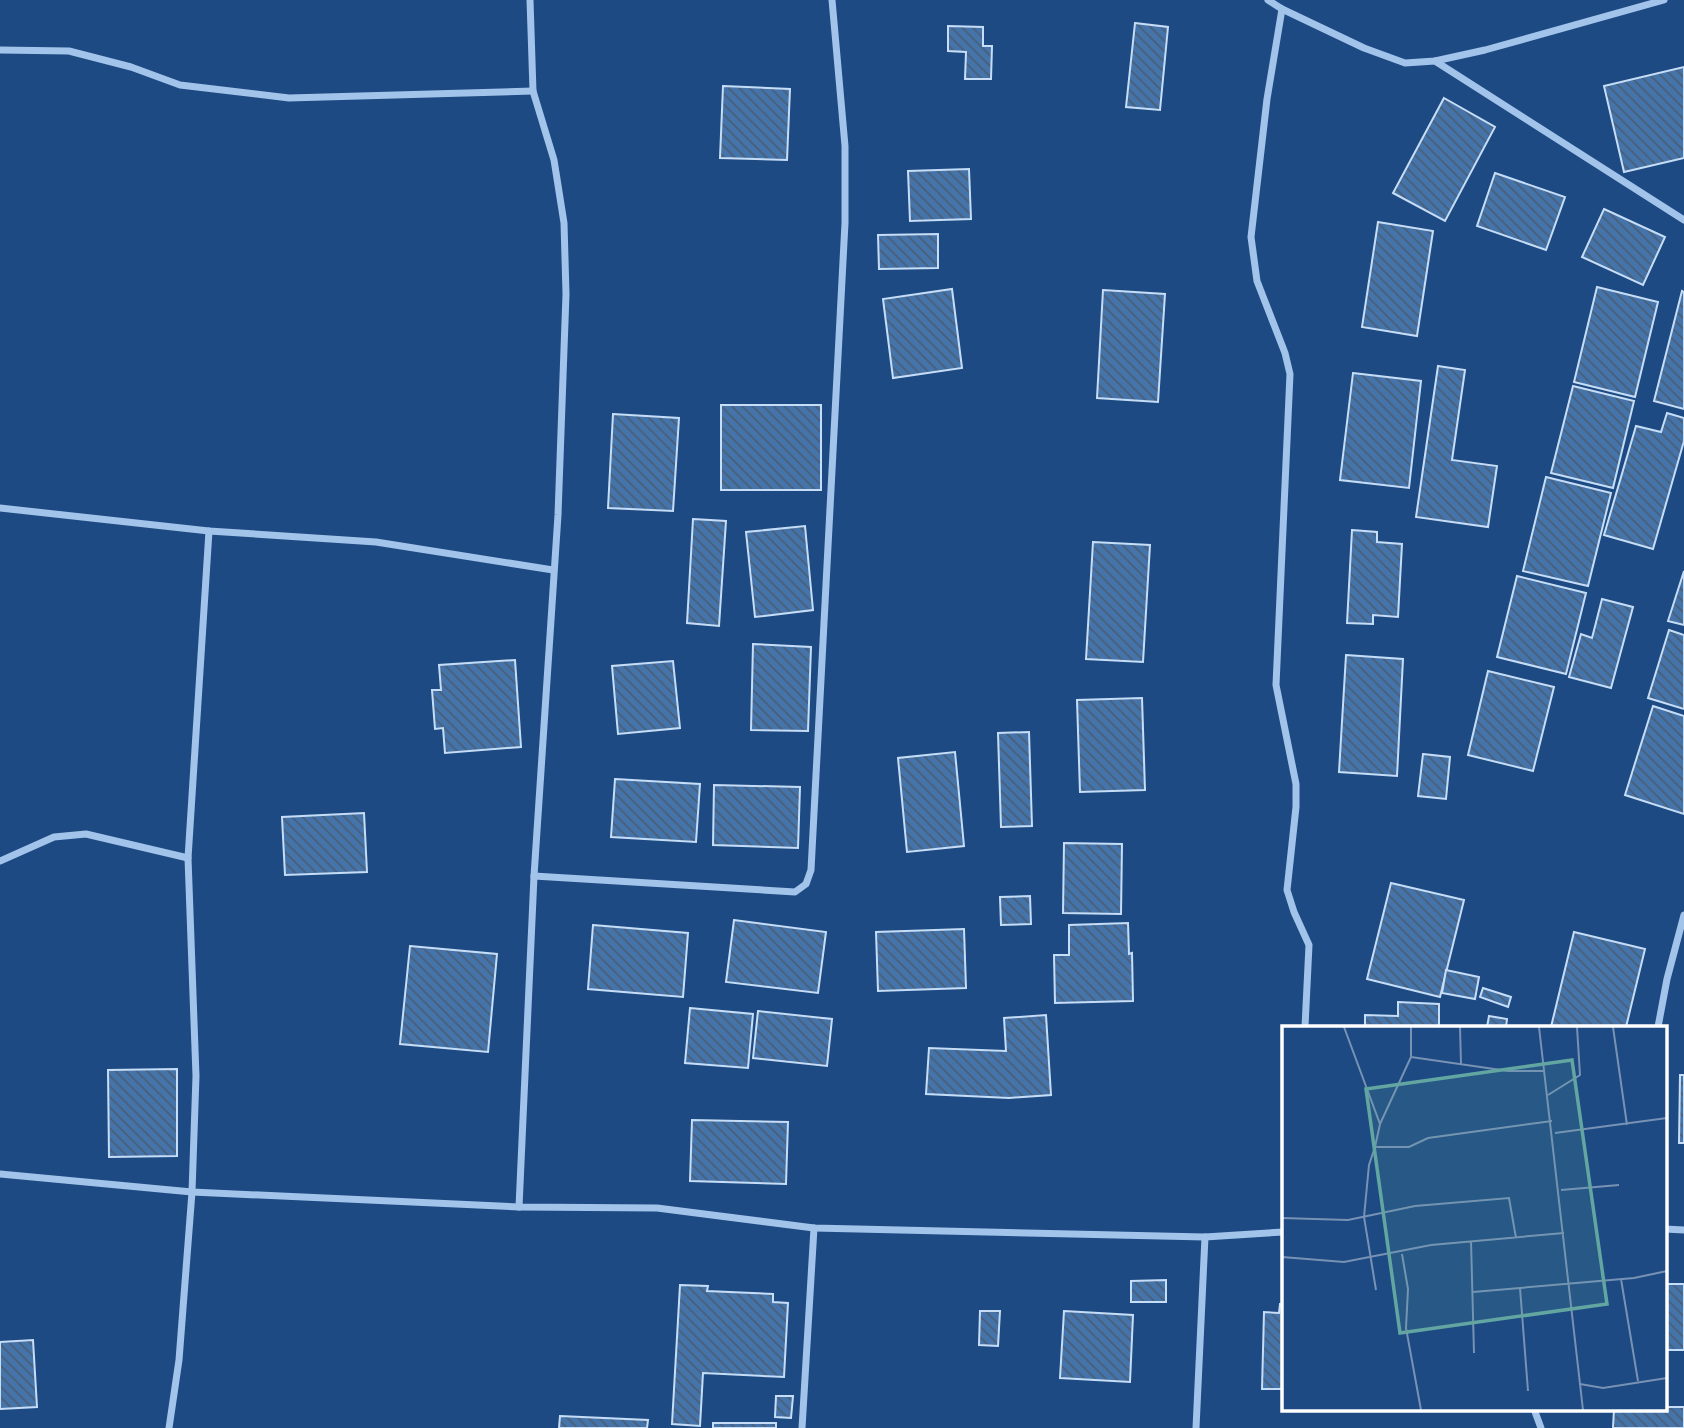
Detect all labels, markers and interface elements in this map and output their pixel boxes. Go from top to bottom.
inset map [1282,1026,1666,1410]

